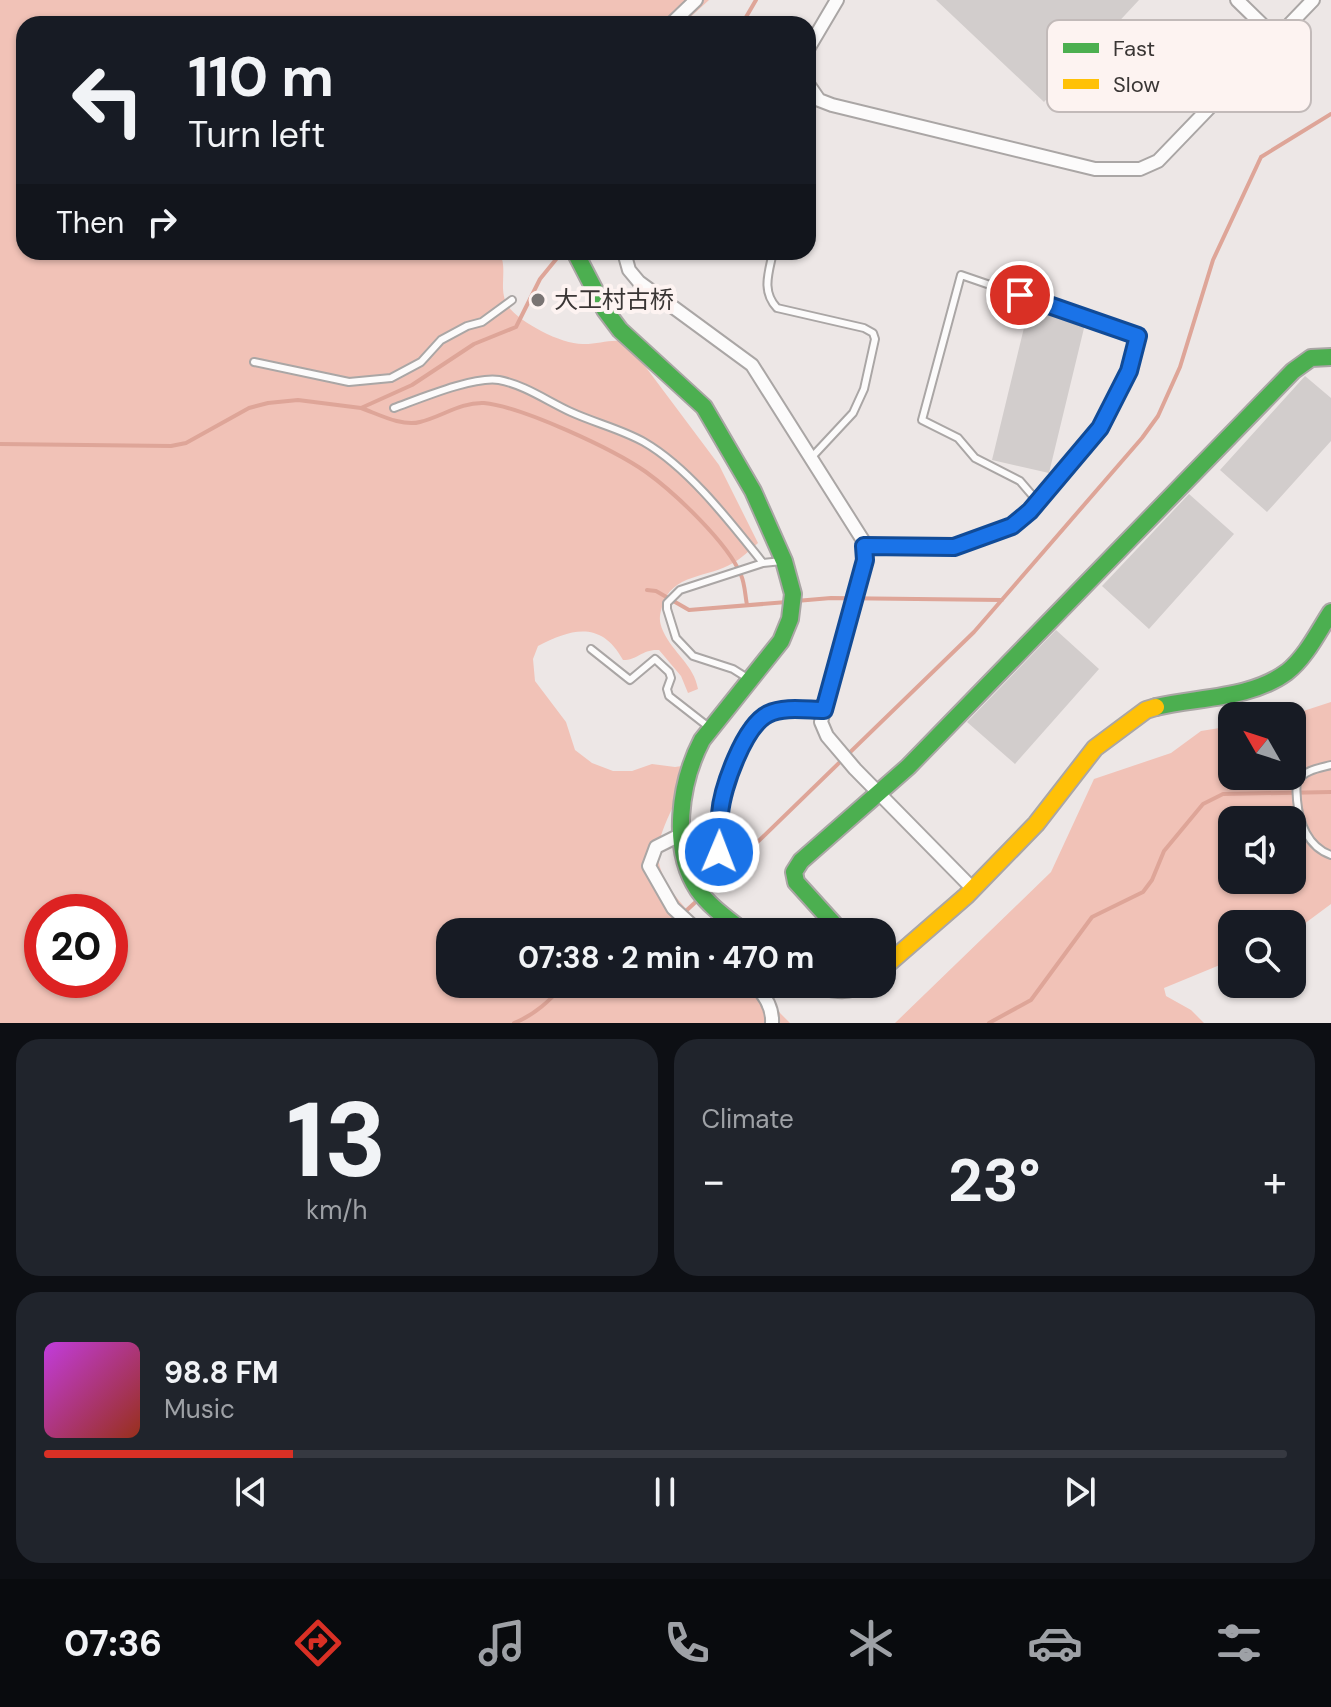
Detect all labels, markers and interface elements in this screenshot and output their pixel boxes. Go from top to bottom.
legend [1047,20,1311,112]
text: Fast [1113,34,1155,63]
text: 110 m [188,40,334,113]
icon: left [56,48,160,152]
text: Slow [1113,70,1160,99]
text: Turn left [188,111,325,158]
icon: right [140,200,184,244]
text: Then [56,203,124,242]
pin [986,261,1054,329]
icon: arrive [998,273,1042,317]
place label: 大工村古桥 [554,284,674,315]
marker: 大工村古桥 [529,291,547,309]
north arrow [1218,702,1306,790]
map controls [1218,702,1306,998]
button: sound [1218,806,1306,894]
position arrow [677,810,761,894]
speed limit sign: 20 [24,894,128,998]
button: search [1218,910,1306,998]
text: 07:38 · 2 min · 470 m [518,938,814,977]
text: 13 [286,1073,387,1208]
text: Climate [702,1102,794,1136]
text: 23° [948,1141,1041,1220]
text: − [702,1152,726,1210]
text: + [1263,1152,1287,1210]
text: km/h [306,1193,367,1227]
text: 98.8 FM [164,1353,279,1392]
text: Music [164,1392,235,1426]
icon: previous [229,1470,273,1514]
icon: pause [643,1470,687,1514]
icon: next [1058,1470,1102,1514]
icon: directions [290,1615,346,1671]
icon: music [474,1615,530,1671]
icon: phone [659,1615,715,1671]
icon: climate [843,1615,899,1671]
icon: car [1027,1615,1083,1671]
icon: filters [1211,1615,1267,1671]
text: 07:36 [64,1620,162,1667]

